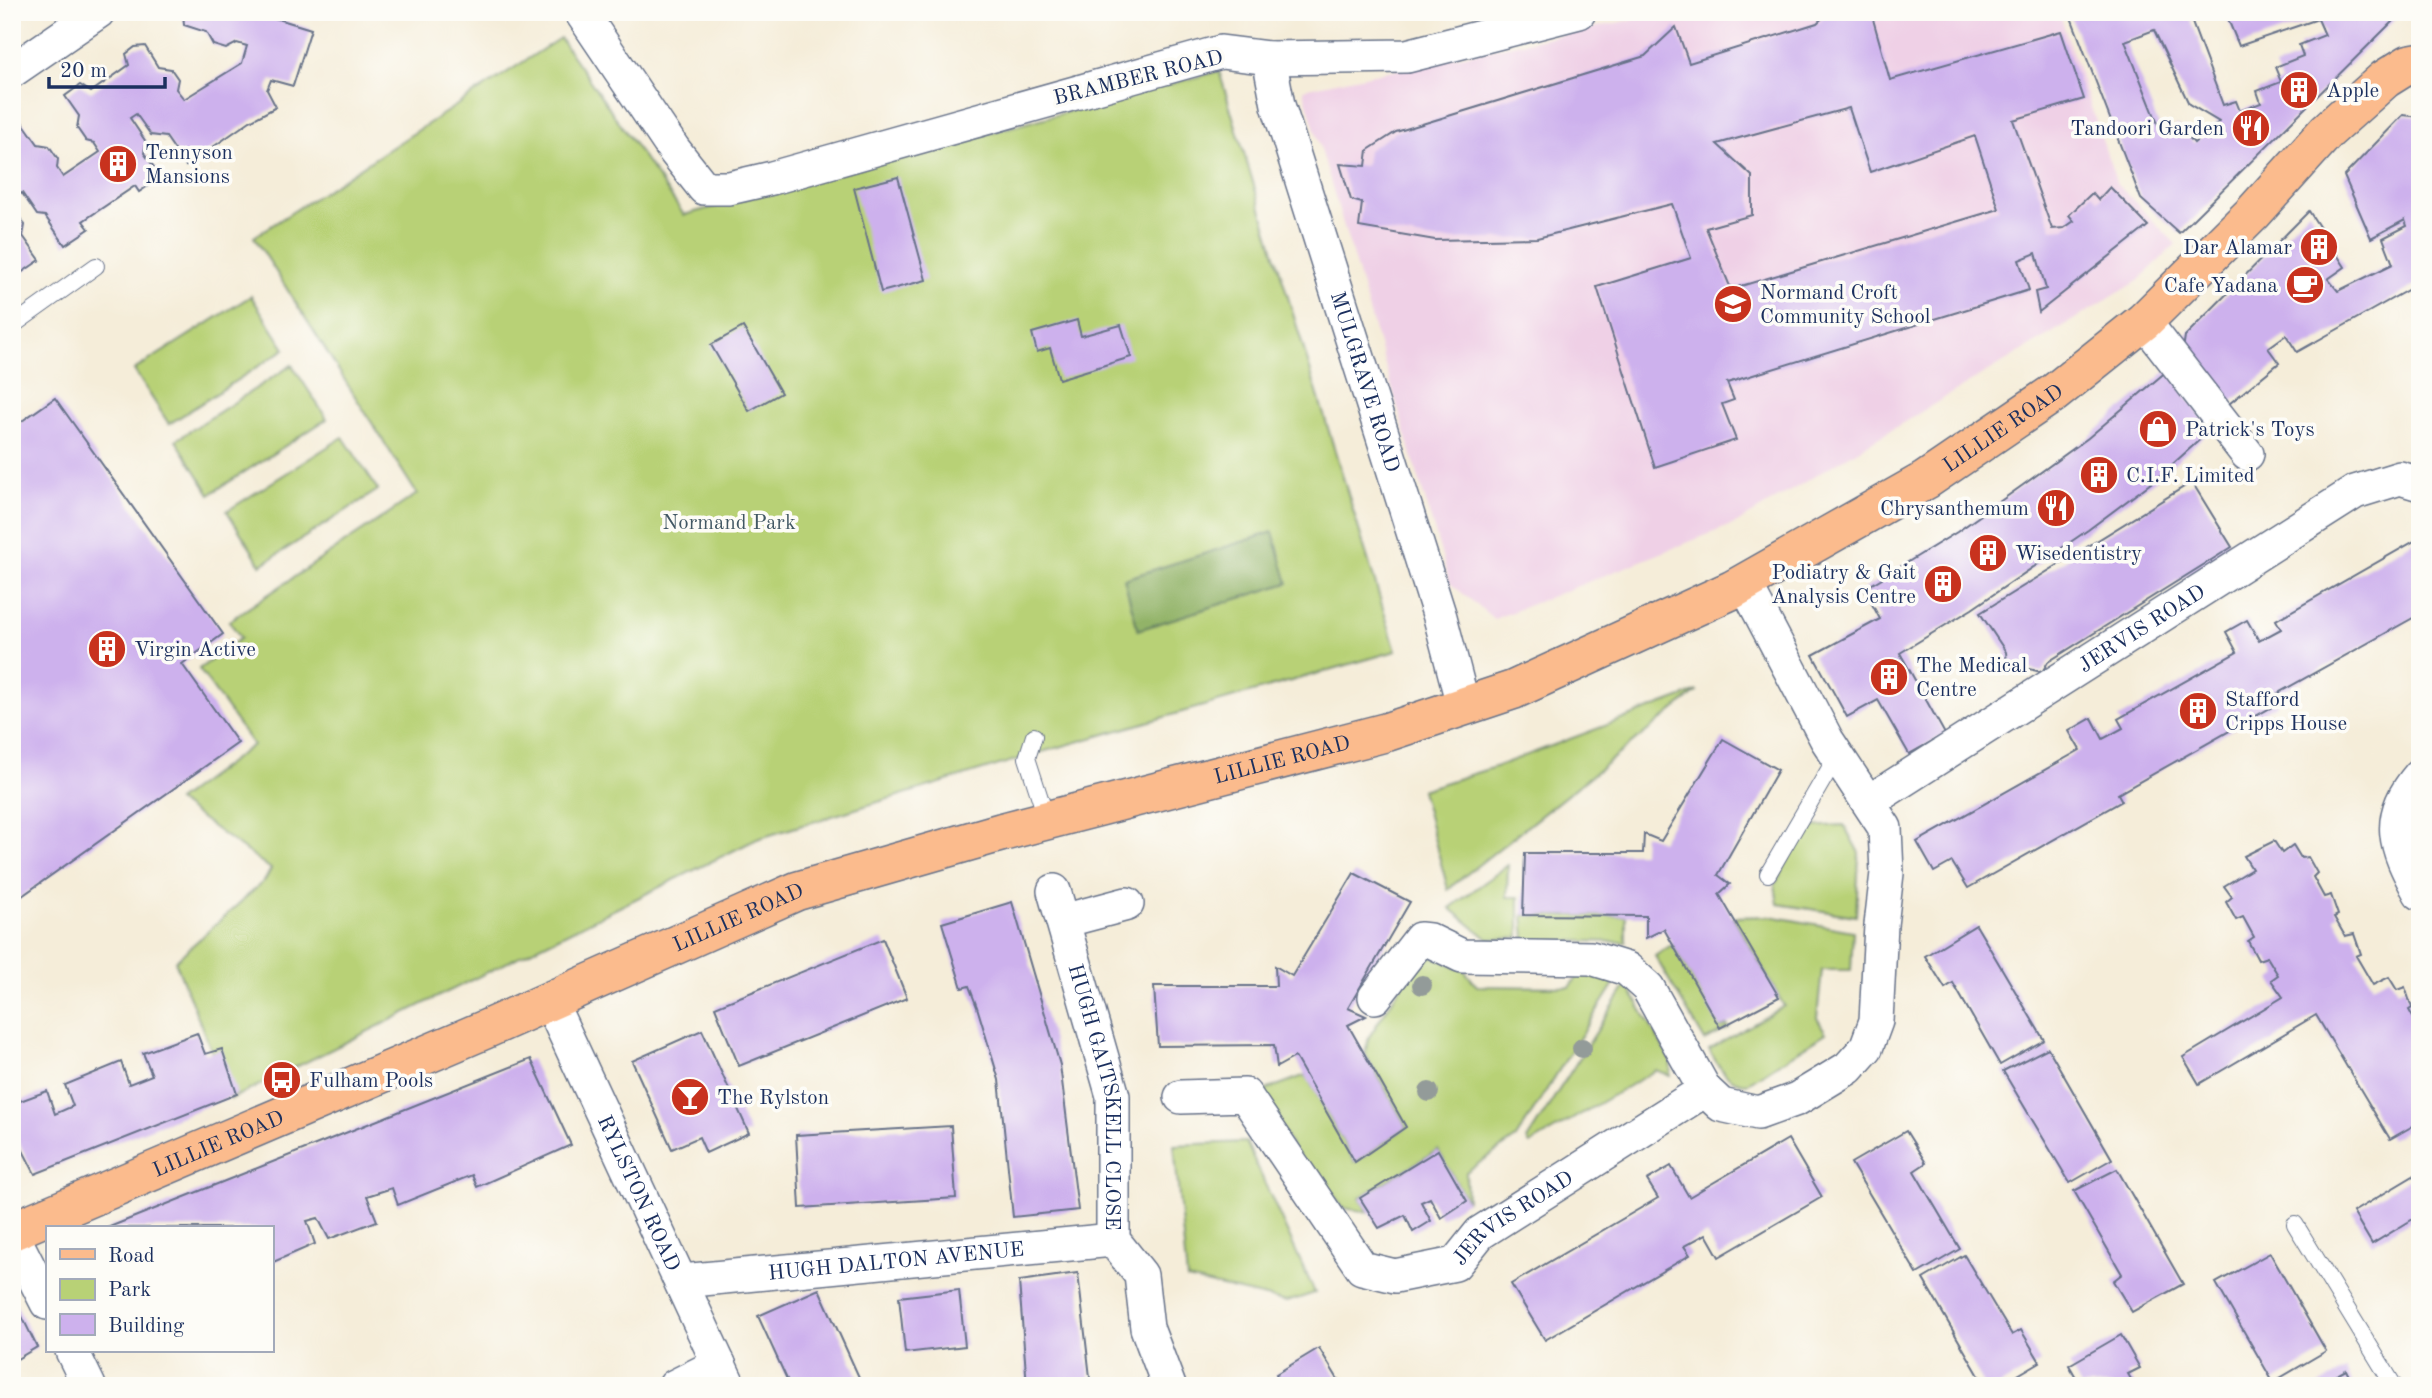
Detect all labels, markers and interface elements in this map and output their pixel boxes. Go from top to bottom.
scale bar [49,46,164,90]
street label: BRAMBER ROAD [1051,47,1225,110]
text: 20 m [60,61,107,82]
building icon: Apple [2278,69,2320,111]
place label: Apple [2326,81,2379,102]
restaurant icon: Tandoori Garden [2230,107,2272,149]
place label: Tandoori Garden [2070,119,2224,140]
building icon: Tennyson Mansions [97,143,139,185]
place label: Tennyson Mansions [145,143,233,188]
building icon: Dar Alamar [2298,226,2340,268]
place label: Dar Alamar [2183,238,2292,259]
cafe icon: Cafe Yadana [2284,264,2326,306]
place label: Cafe Yadana [2164,276,2278,297]
school or university icon: Normand Croft Community School [1712,283,1754,325]
place label: Normand Croft Community School [1760,283,1931,328]
street label: MULGRAVE ROAD [1326,289,1403,475]
street label: LILLIE ROAD [1940,381,2067,477]
shop icon: Patrick's Toys [2137,408,2179,450]
place label: Patrick's Toys [2185,420,2315,441]
building icon: C.I.F. Limited [2078,454,2120,496]
place label: C.I.F. Limited [2126,466,2255,487]
restaurant icon: Chrysanthemum [2035,487,2077,529]
place label: Chrysanthemum [1880,499,2029,520]
park label: Normand Park [662,513,796,534]
building icon: Wisedentistry [1967,532,2009,574]
place label: Wisedentistry [2015,544,2142,565]
place label: Podiatry & Gait Analysis Centre [1771,563,1916,608]
building icon: Podiatry & Gait Analysis Centre [1922,563,1964,605]
street label: JERVIS ROAD [2075,581,2209,677]
building icon: Virgin Active [86,628,128,670]
place label: Virgin Active [134,640,256,661]
building icon: The Medical Centre [1868,656,1910,698]
place label: The Medical Centre [1916,656,2027,701]
building icon: Stafford Cripps House [2177,690,2219,732]
place label: Stafford Cripps House [2225,690,2347,735]
street label: LILLIE ROAD [1212,733,1353,789]
street label: LILLIE ROAD [670,881,807,957]
street label: HUGH GAITSKELL CLOSE [1064,962,1122,1230]
bus stop icon: Fulham Pools [261,1059,303,1101]
place label: Fulham Pools [309,1071,433,1092]
bar icon: The Rylston [669,1076,711,1118]
place label: The Rylston [717,1088,829,1109]
street label: LILLIE ROAD [150,1108,287,1182]
street label: RYLSTON ROAD [593,1113,683,1275]
street label: JERVIS ROAD [1449,1168,1577,1270]
legend [46,1226,273,1352]
street label: HUGH DALTON AVENUE [767,1239,1025,1285]
text: Road [108,1246,155,1267]
text: Park [108,1280,151,1301]
text: Building [108,1316,185,1337]

